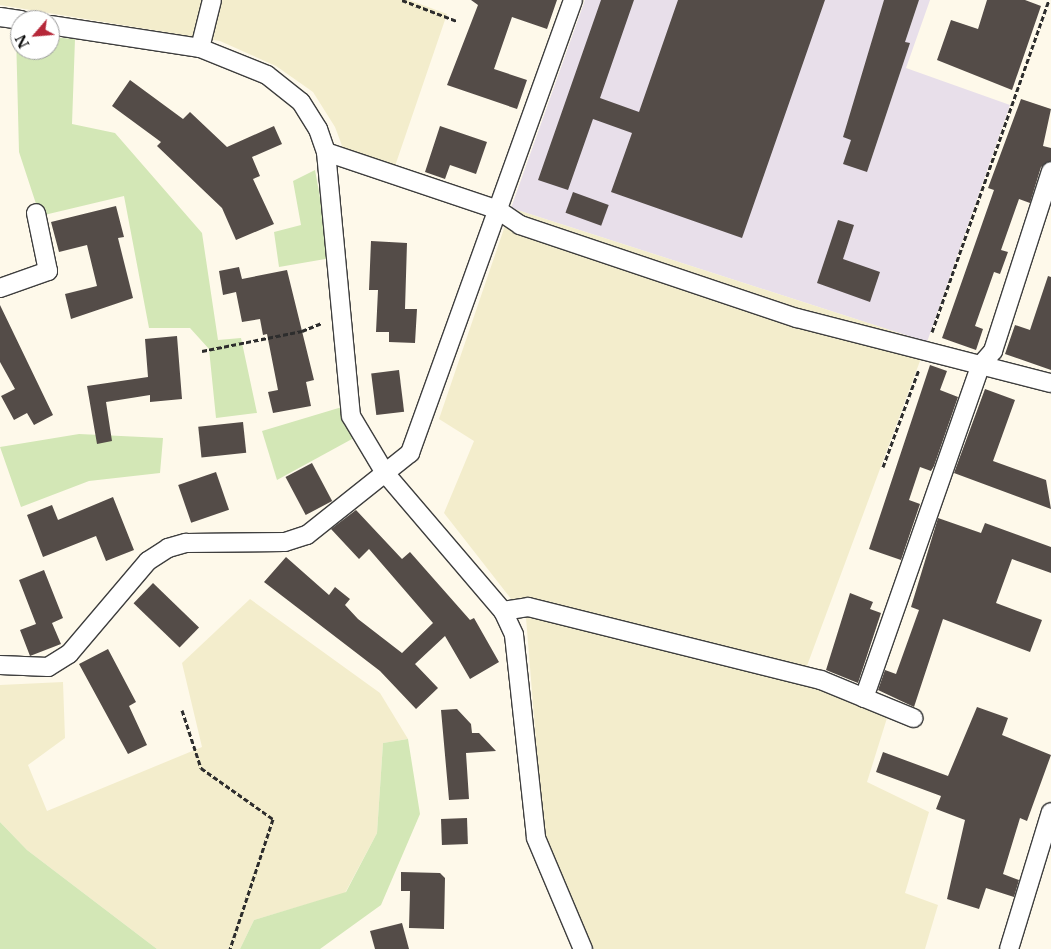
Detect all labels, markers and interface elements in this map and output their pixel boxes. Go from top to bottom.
north arrow [10,10,60,60]
text: N [12,31,34,51]

